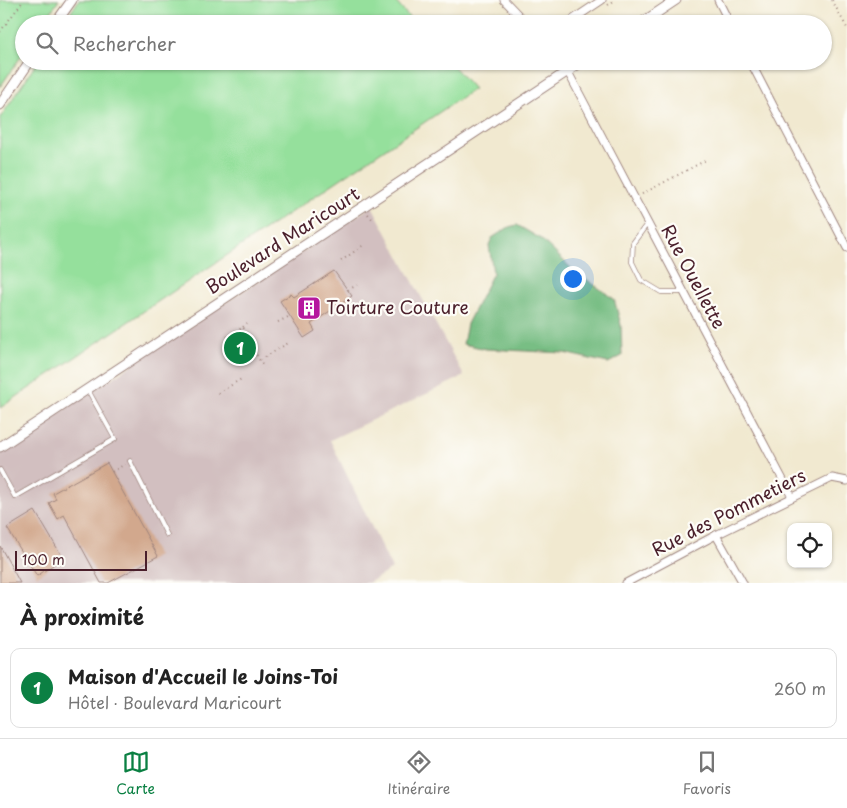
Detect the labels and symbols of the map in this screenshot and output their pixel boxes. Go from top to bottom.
street label: Boulevard Maricourt [200,180,364,300]
street label: Rue Ouellette [655,219,733,333]
your location [560,266,586,292]
place label: Toirture Couture [326,293,469,320]
building icon: Toirture Couture [296,295,322,321]
pin: 1 [224,329,256,367]
street label: Rue des Pommetiers [647,461,810,562]
scale bar [15,548,148,571]

